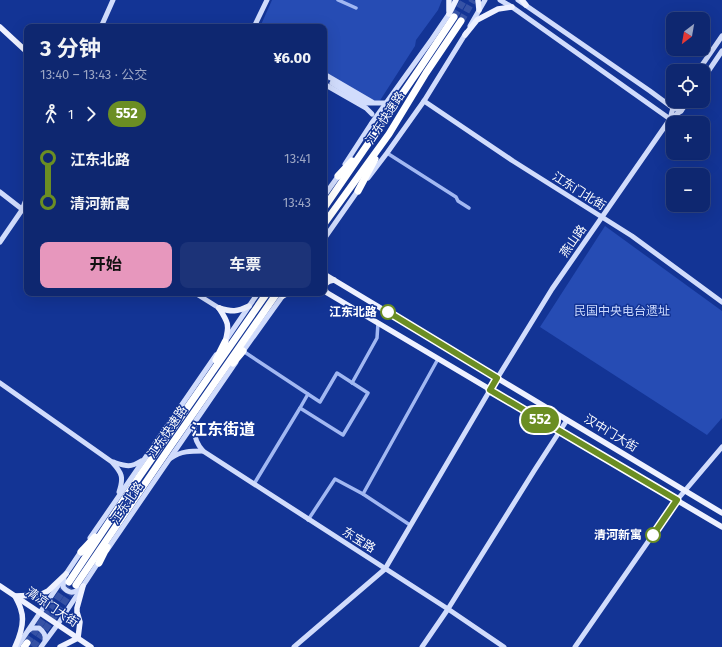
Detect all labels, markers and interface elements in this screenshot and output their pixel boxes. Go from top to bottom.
north arrow [666,12,710,56]
map controls [666,12,710,212]
text: 3 分钟 [40,35,101,62]
text: ¥6.00 [274,49,311,67]
button: locate [666,64,710,108]
text: 13:40 – 13:43 · 公交 [40,67,147,82]
street label: 江东快速路 [363,89,407,147]
icon: walk [40,103,62,125]
icon: forward [80,103,102,125]
text: 552 [116,105,138,122]
text: 1 [68,107,74,122]
button: + [666,116,710,160]
text: 江东北路 [70,151,130,169]
text: 13:41 [284,151,311,166]
button: − [666,168,710,212]
street label: 江东门北街 [550,169,608,213]
text: 清河新寓 [70,195,130,213]
text: 13:43 [283,195,311,210]
street label: 燕山路 [557,222,589,260]
button: 开始 [40,242,172,288]
button: 车票 [180,242,311,288]
marker: 江东北路 [380,304,396,320]
park label: 民国中央电台遗址 [574,304,670,318]
place label: 江东北路 [329,305,377,319]
street label: 江东快速路 [144,403,190,461]
line badge: 552 [517,407,563,433]
text: 552 [529,411,551,428]
street label: 汉中门大街 [582,412,640,454]
district label: 江东街道 [191,420,255,439]
street label: 江东北路 [108,479,146,527]
street label: 东宝路 [340,525,378,555]
marker: 清河新寓 [645,527,661,543]
place label: 清河新寓 [594,528,642,542]
street label: 清凉门大街 [23,584,81,630]

